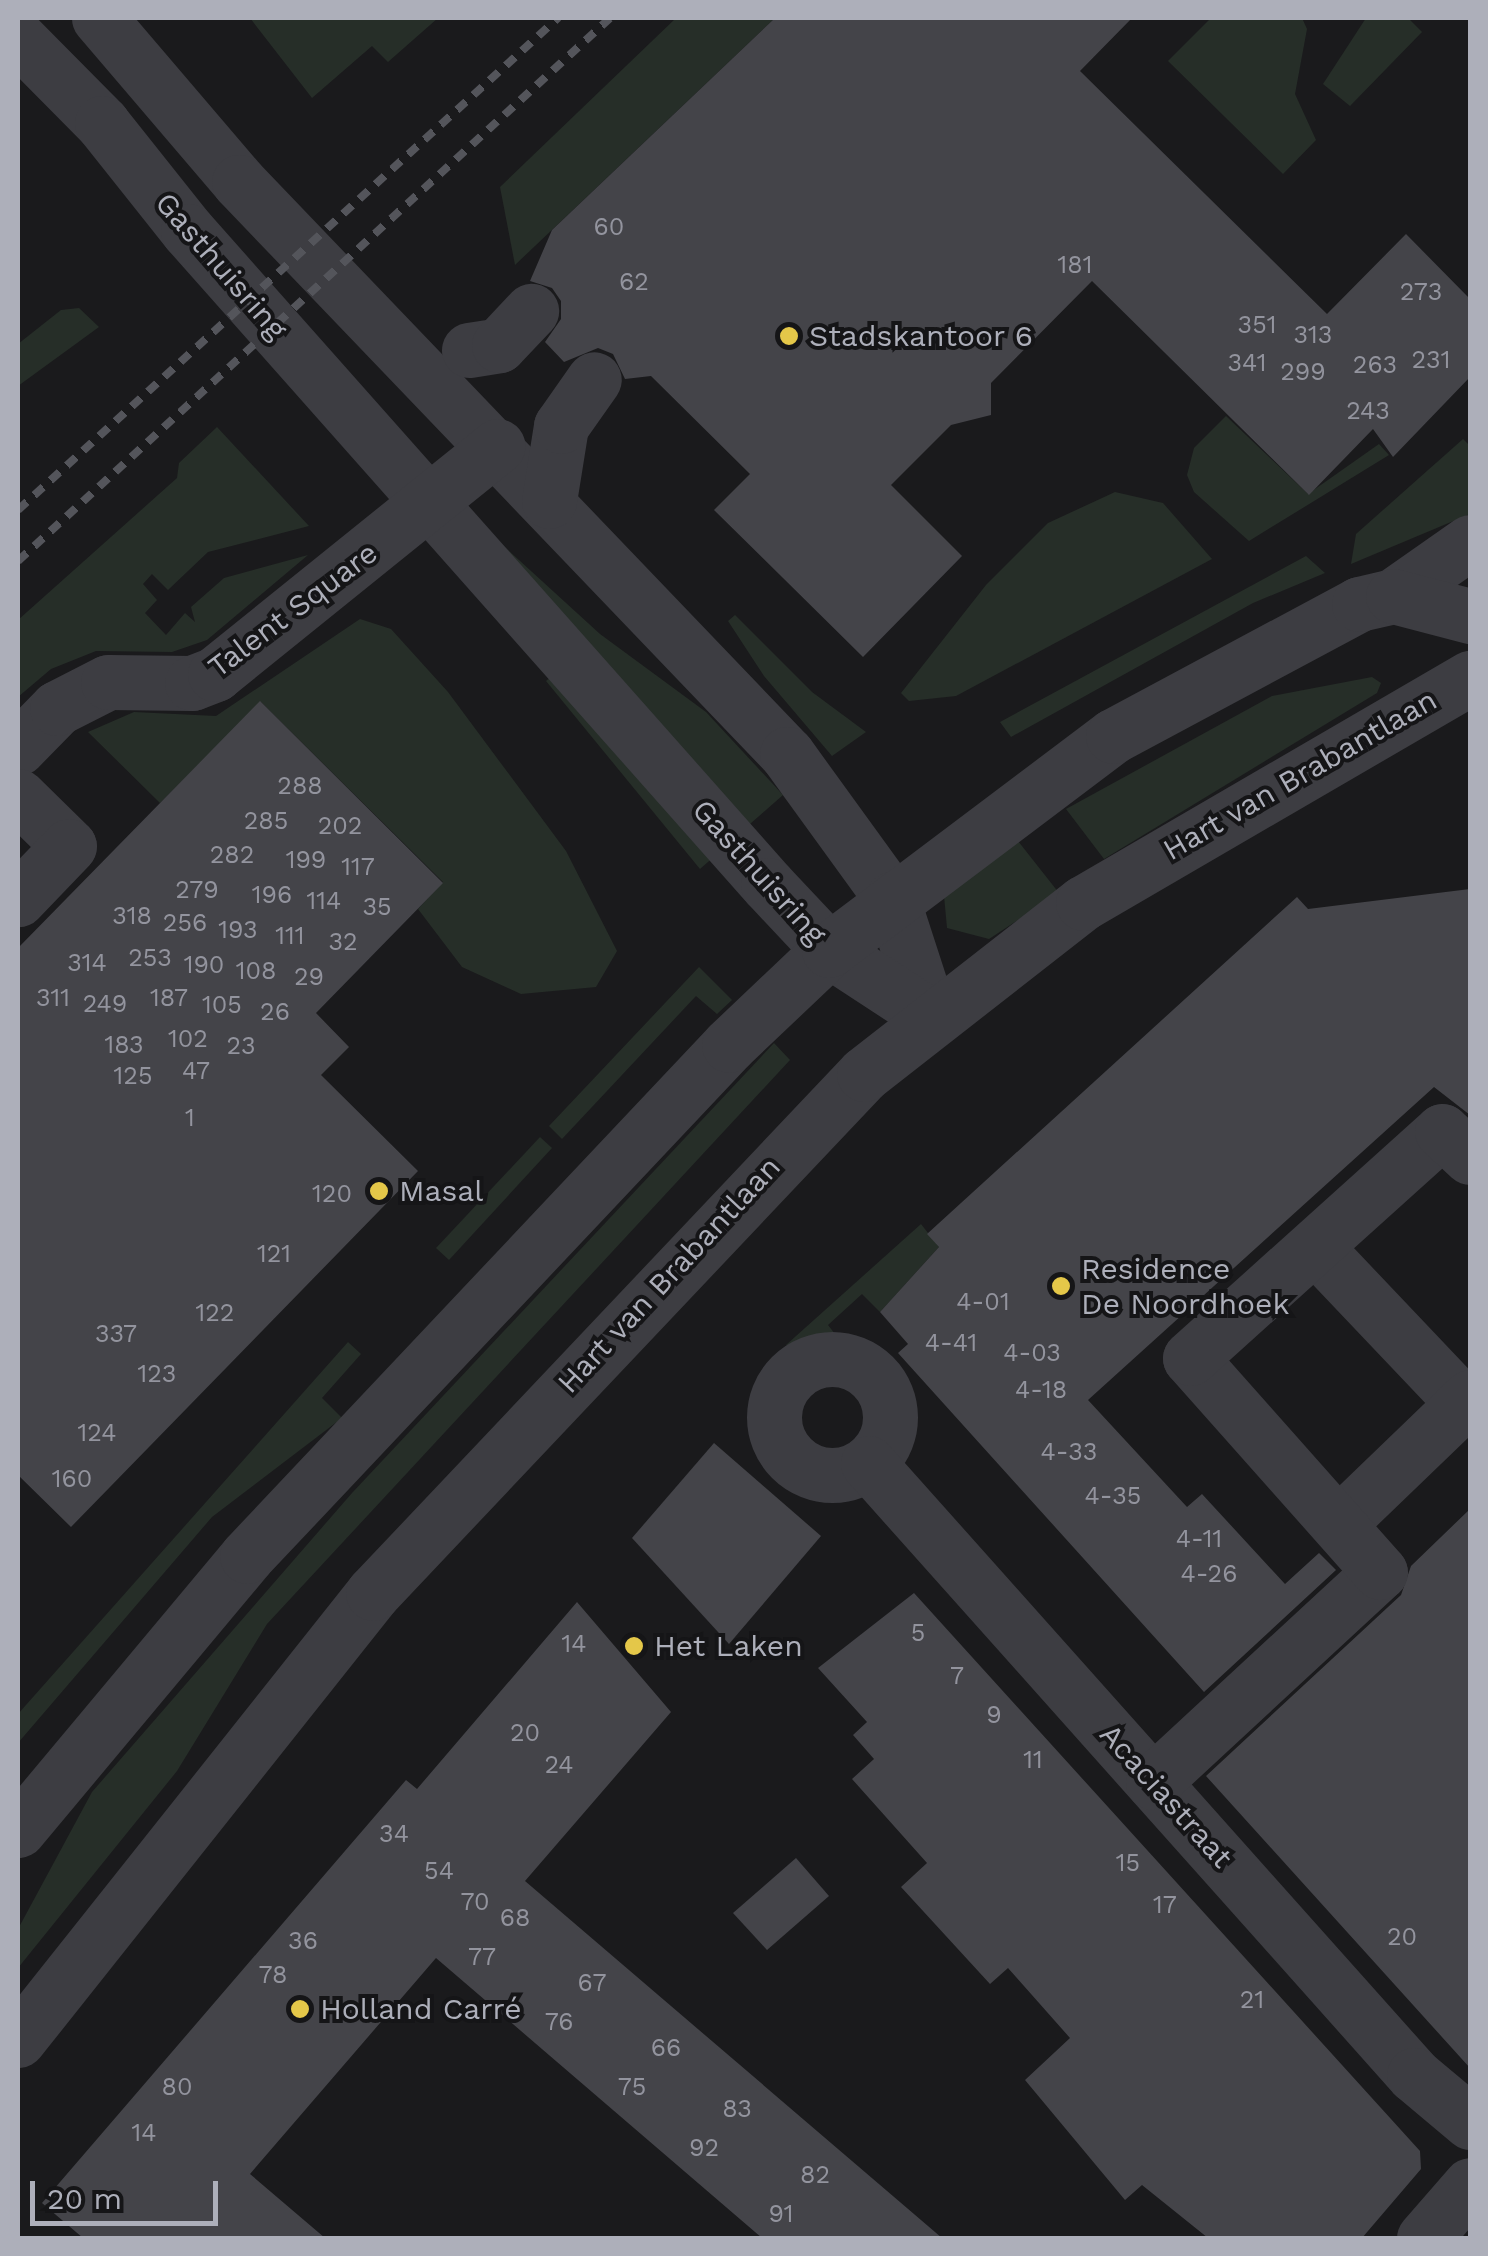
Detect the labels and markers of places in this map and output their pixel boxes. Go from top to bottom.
place label: Stadskantoor 6 [809,318,1034,354]
marker: Stadskantoor 6 [778,325,800,347]
place label: Masal [399,1173,483,1209]
marker: Masal [368,1180,390,1202]
place label: Residence De Noordhoek [1081,1251,1289,1322]
marker: Residence De Noordhoek [1050,1275,1072,1297]
place label: Het Laken [654,1628,803,1664]
marker: Het Laken [623,1635,645,1657]
place label: Holland Carré [320,1991,522,2027]
marker: Holland Carré [289,1998,311,2020]

